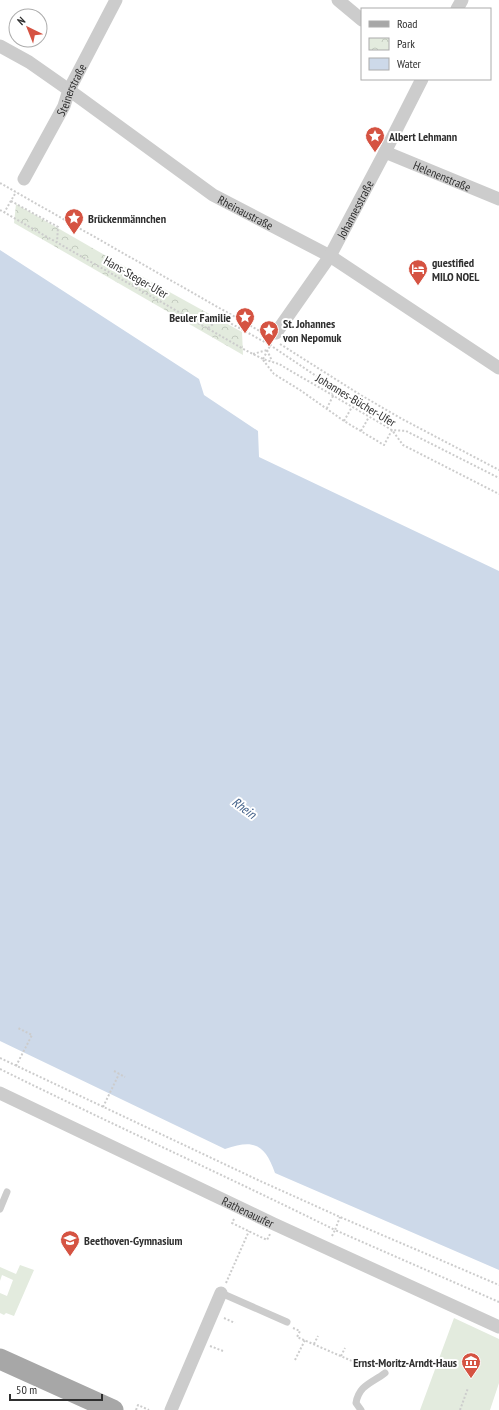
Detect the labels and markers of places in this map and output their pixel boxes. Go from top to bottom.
place icon: Albert Lehmann [364,125,386,153]
place label: Albert Lehmann [388,129,457,144]
place icon: Brückenmännchen [63,207,85,235]
place label: Brückenmännchen [88,211,166,226]
place label: guestified MILO NOEL [432,255,479,284]
hotel icon: guestified MILO NOEL [407,258,429,286]
place icon: Beuler Familie [234,306,256,334]
place label: Beuler Familie [169,310,231,325]
place label: St. Johannes von Nepomuk [282,316,342,345]
place icon: St. Johannes von Nepomuk [258,319,280,347]
school or university icon: Beethoven-Gymnasium [59,1229,81,1257]
place label: Beethoven-Gymnasium [84,1233,182,1248]
museum icon: Ernst-Moritz-Arndt-Haus [460,1351,482,1379]
place label: Ernst-Moritz-Arndt-Haus [353,1355,457,1370]

